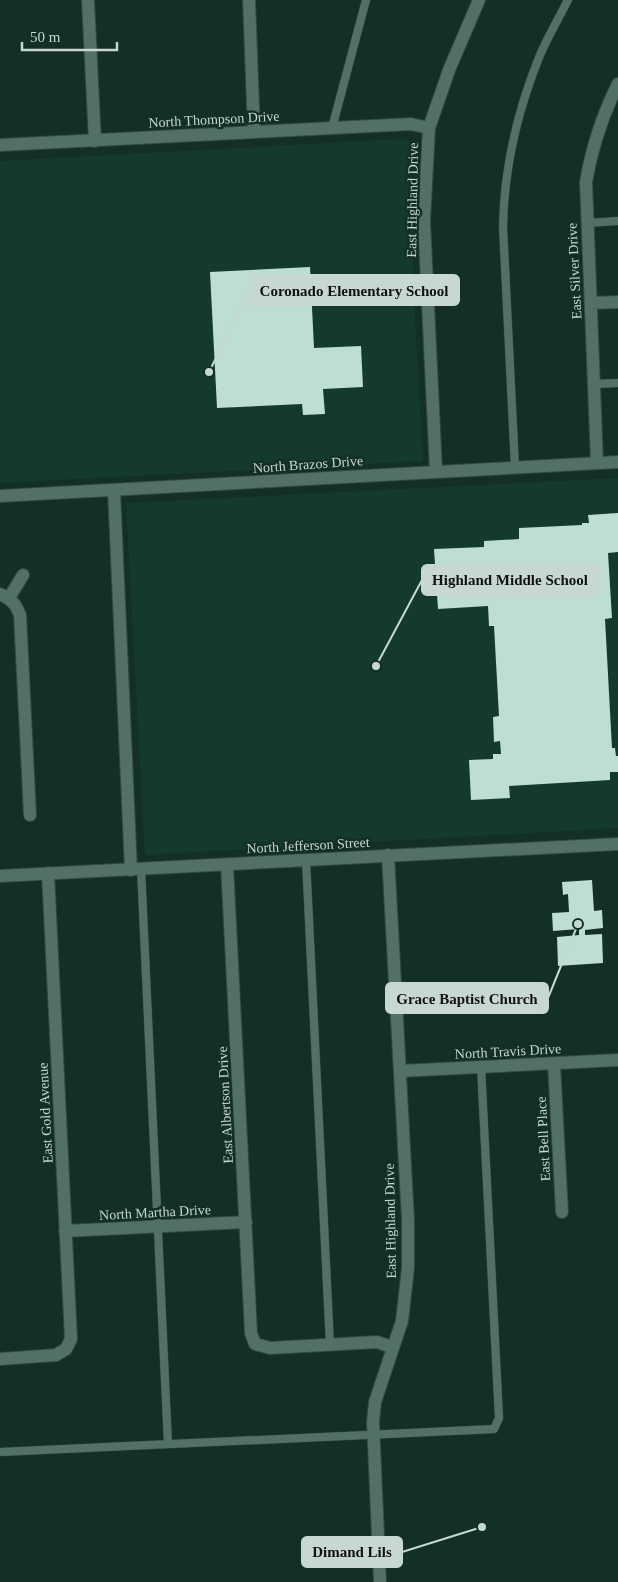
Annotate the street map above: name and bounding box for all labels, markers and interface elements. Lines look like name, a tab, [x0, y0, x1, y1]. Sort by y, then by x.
scale bar	[22, 20, 118, 52]
text: 50 m	[30, 29, 61, 45]
street label: North Thompson Drive	[148, 109, 280, 130]
street label: East Highland Drive	[404, 142, 421, 258]
street label: East Silver Drive	[564, 222, 585, 320]
callout: Coronado Elementary School	[250, 275, 459, 305]
text: Coronado Elementary School	[260, 283, 448, 299]
street label: North Brazos Drive	[252, 453, 364, 476]
callout: Highland Middle School	[422, 565, 598, 595]
text: Highland Middle School	[432, 572, 588, 588]
street label: North Jefferson Street	[246, 835, 370, 856]
callout: Grace Baptist Church	[386, 983, 548, 1013]
text: Grace Baptist Church	[396, 991, 538, 1007]
street label: North Travis Drive	[454, 1041, 562, 1062]
street label: East Albertson Drive	[215, 1046, 236, 1164]
street label: East Gold Avenue	[35, 1062, 56, 1164]
street label: East Bell Place	[534, 1096, 553, 1182]
street label: East Highland Drive	[382, 1163, 399, 1279]
street label: North Martha Drive	[99, 1202, 211, 1223]
callout: Dimand Lils	[302, 1537, 402, 1567]
text: Dimand Lils	[312, 1544, 392, 1560]

